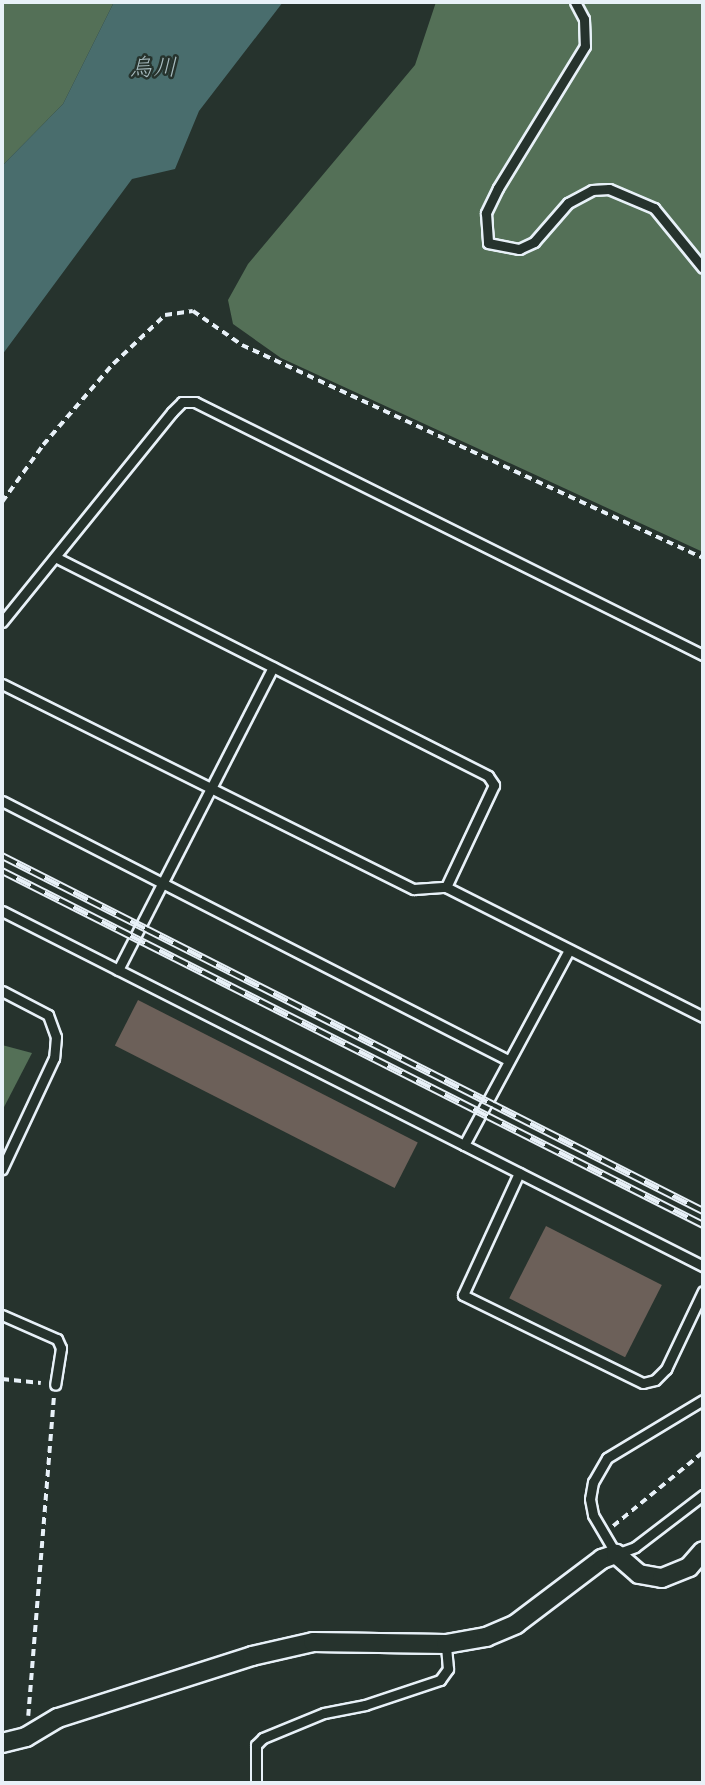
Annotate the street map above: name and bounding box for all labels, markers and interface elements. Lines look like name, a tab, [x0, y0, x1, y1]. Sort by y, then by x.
water label: 烏川	[129, 53, 177, 81]

